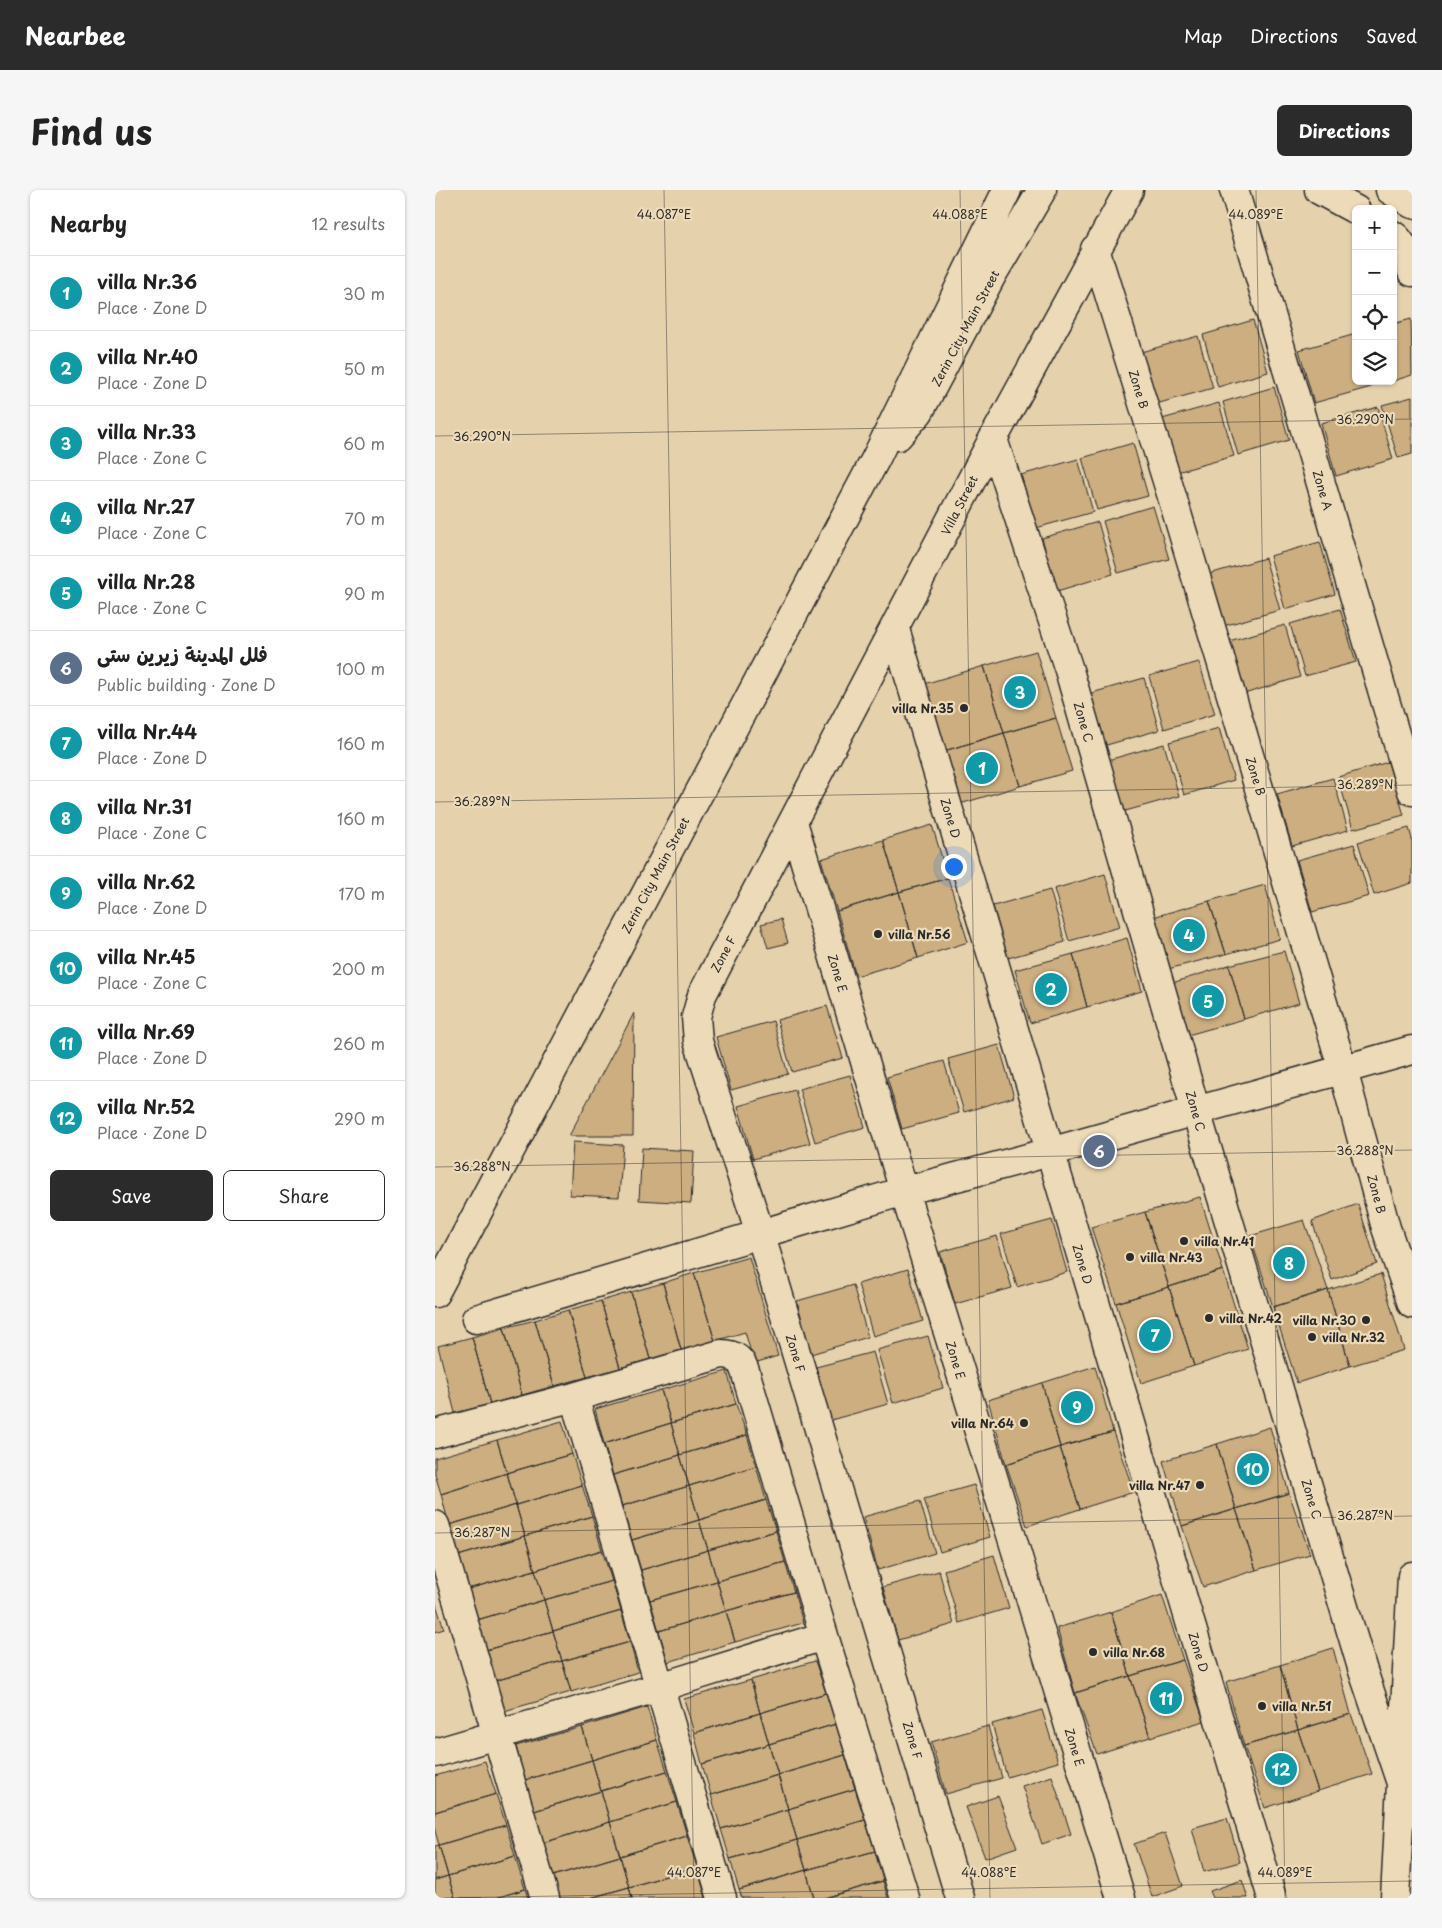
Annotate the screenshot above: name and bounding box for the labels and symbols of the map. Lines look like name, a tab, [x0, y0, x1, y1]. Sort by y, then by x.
text: 44.087°E	[637, 205, 691, 223]
text: 44.088°E	[932, 205, 988, 223]
text: 44.089°E	[1228, 205, 1284, 223]
street label: Zerin City Main Street	[927, 266, 1003, 389]
street label: Zone B	[1125, 367, 1153, 411]
text: 36.290°N	[1336, 410, 1394, 428]
text: 36.290°N	[453, 427, 511, 445]
street label: Zone A	[1309, 468, 1337, 512]
street label: Villa Street	[936, 472, 982, 538]
pin: 3	[1004, 673, 1036, 711]
place label: villa Nr.35	[892, 699, 954, 717]
street label: Zone C	[1070, 700, 1098, 744]
marker: villa Nr.35	[958, 702, 970, 714]
pin: 1	[966, 749, 998, 787]
street label: Zone B	[1242, 754, 1270, 798]
text: 36.289°N	[1337, 775, 1393, 793]
text: 36.289°N	[454, 792, 510, 810]
street label: Zone D	[936, 796, 966, 840]
street label: Zerin City Main Street	[617, 813, 693, 936]
your location	[941, 854, 967, 880]
pin: 4	[1173, 916, 1205, 954]
place label: villa Nr.56	[888, 925, 951, 943]
marker: villa Nr.56	[872, 928, 884, 940]
street label: Zone F	[706, 933, 740, 975]
street label: Zone E	[824, 952, 852, 994]
pin: 2	[1035, 970, 1067, 1008]
pin: 5	[1192, 982, 1224, 1020]
street label: Zone C	[1182, 1089, 1210, 1133]
pin: 6	[1083, 1132, 1115, 1170]
text: 36.288°N	[1336, 1141, 1394, 1159]
text: 36.288°N	[453, 1157, 511, 1175]
street label: Zone B	[1363, 1172, 1391, 1216]
place label: villa Nr.41	[1194, 1232, 1254, 1250]
marker: villa Nr.41	[1178, 1235, 1190, 1247]
street label: Zone D	[1068, 1242, 1098, 1286]
pin: 8	[1273, 1244, 1305, 1282]
place label: villa Nr.43	[1140, 1248, 1203, 1266]
marker: villa Nr.43	[1124, 1251, 1136, 1263]
place label: villa Nr.42	[1219, 1309, 1283, 1327]
place label: villa Nr.30	[1292, 1311, 1356, 1329]
marker: villa Nr.42	[1203, 1312, 1215, 1324]
marker: villa Nr.30	[1360, 1314, 1372, 1326]
pin: 7	[1139, 1316, 1171, 1354]
place label: villa Nr.32	[1322, 1328, 1386, 1346]
marker: villa Nr.32	[1306, 1331, 1318, 1343]
street label: Zone F	[782, 1332, 810, 1374]
street label: Zone E	[942, 1339, 970, 1381]
pin: 9	[1061, 1388, 1093, 1426]
place label: villa Nr.64	[951, 1414, 1014, 1432]
marker: villa Nr.64	[1018, 1417, 1030, 1429]
pin: 10	[1237, 1450, 1269, 1488]
place label: villa Nr.47	[1129, 1476, 1191, 1494]
street label: Zone C	[1297, 1477, 1327, 1521]
marker: villa Nr.47	[1194, 1479, 1206, 1491]
text: 36.287°N	[1337, 1506, 1393, 1524]
text: 36.287°N	[454, 1523, 510, 1541]
street label: Zone D	[1184, 1630, 1214, 1674]
place label: villa Nr.68	[1103, 1643, 1165, 1661]
marker: villa Nr.68	[1087, 1646, 1099, 1658]
pin: 11	[1150, 1679, 1182, 1717]
place label: villa Nr.51	[1272, 1697, 1331, 1715]
marker: villa Nr.51	[1256, 1700, 1268, 1712]
street label: Zone F	[899, 1719, 927, 1761]
street label: Zone E	[1061, 1726, 1089, 1768]
pin: 12	[1265, 1750, 1297, 1788]
text: 44.087°E	[667, 1863, 721, 1881]
text: 44.088°E	[961, 1863, 1017, 1881]
text: 44.089°E	[1257, 1863, 1313, 1881]

